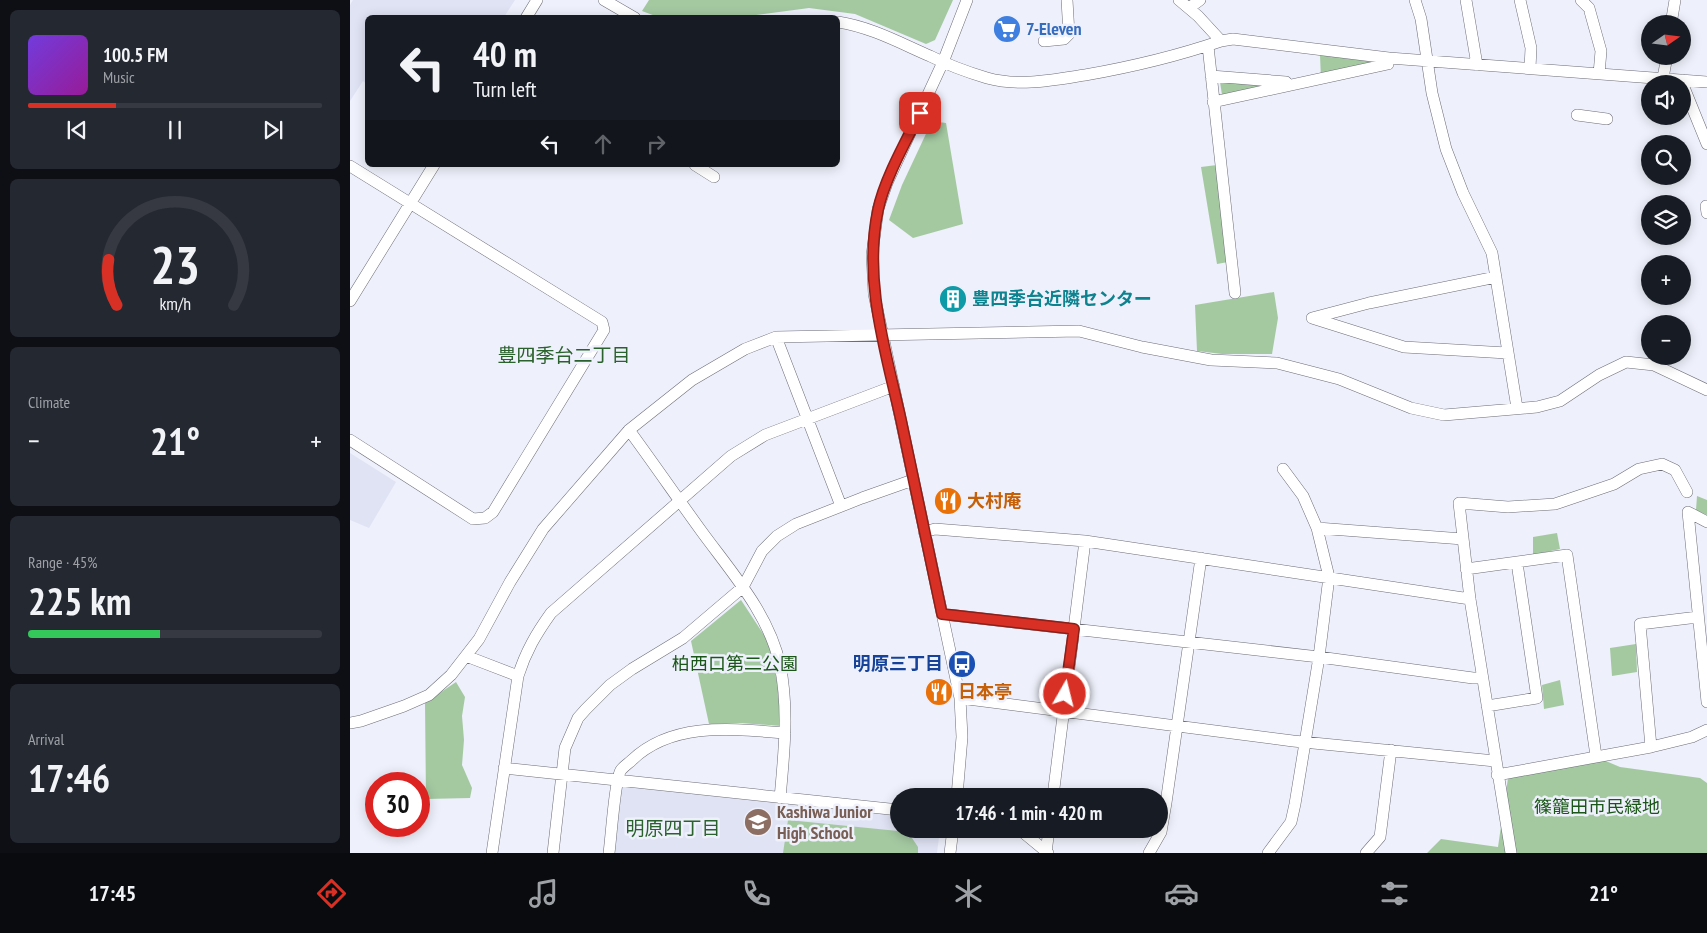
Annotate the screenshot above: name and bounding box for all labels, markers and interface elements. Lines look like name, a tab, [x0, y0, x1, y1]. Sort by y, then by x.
supermarket icon: 7-Eleven	[992, 14, 1022, 44]
north arrow	[1641, 15, 1691, 65]
map controls	[1641, 15, 1691, 365]
place label: 7-Eleven	[1026, 17, 1082, 40]
text: 40 m	[473, 31, 537, 77]
icon: left	[390, 35, 455, 100]
text: 100.5 FM	[103, 43, 168, 67]
text: Music	[103, 67, 135, 87]
text: Turn left	[473, 75, 537, 103]
button: sound	[1641, 75, 1691, 125]
pin	[899, 92, 941, 134]
icon: arrive	[906, 99, 934, 127]
icon: previous	[63, 116, 91, 144]
icon: pause	[161, 116, 189, 144]
icon: next	[259, 116, 287, 144]
icon: left	[536, 130, 564, 158]
icon: ahead	[589, 130, 617, 158]
icon: right	[642, 130, 670, 158]
button: search	[1641, 135, 1691, 185]
button: layers	[1641, 195, 1691, 245]
text: 23	[150, 231, 200, 298]
button: +	[1641, 255, 1691, 305]
building icon: 豊四季台近隣センター	[938, 284, 968, 314]
place label: 豊四季台近隣センター	[972, 287, 1152, 310]
text: km/h	[159, 292, 191, 315]
button: −	[1641, 315, 1691, 365]
district label: 豊四季台二丁目	[497, 343, 631, 367]
text: Climate	[28, 392, 70, 412]
text: 21°	[150, 416, 200, 465]
text: −	[28, 422, 40, 459]
text: +	[310, 422, 322, 459]
restaurant icon: 大村庵	[933, 486, 963, 516]
place label: 大村庵	[967, 489, 1021, 512]
text: Range · 45%	[28, 552, 97, 572]
text: 225 km	[28, 576, 131, 625]
bus stop icon: 明原三丁目	[947, 649, 977, 679]
park label: 柏西口第二公園	[672, 652, 798, 675]
place label: 明原三丁目	[853, 652, 943, 675]
position arrow	[1038, 667, 1090, 719]
restaurant icon: 日本亭	[924, 677, 954, 707]
place label: 日本亭	[958, 680, 1012, 703]
text: Arrival	[28, 729, 64, 749]
text: 17:46	[28, 753, 110, 802]
speed limit sign: 30	[365, 772, 430, 837]
park label: 篠籠田市民緑地	[1534, 795, 1660, 818]
place label: Kashiwa Junior High School	[777, 800, 873, 844]
text: 17:46 · 1 min · 420 m	[956, 801, 1102, 825]
school or university icon: Kashiwa Junior High School	[743, 807, 773, 837]
district label: 明原四丁目	[625, 816, 721, 840]
icon: directions	[314, 876, 349, 911]
icon: music	[526, 876, 561, 911]
icon: phone	[739, 876, 774, 911]
icon: climate	[951, 876, 986, 911]
icon: car	[1164, 876, 1199, 911]
icon: filters	[1377, 876, 1412, 911]
text: 17:45	[89, 879, 136, 907]
text: 21°	[1589, 879, 1618, 907]

